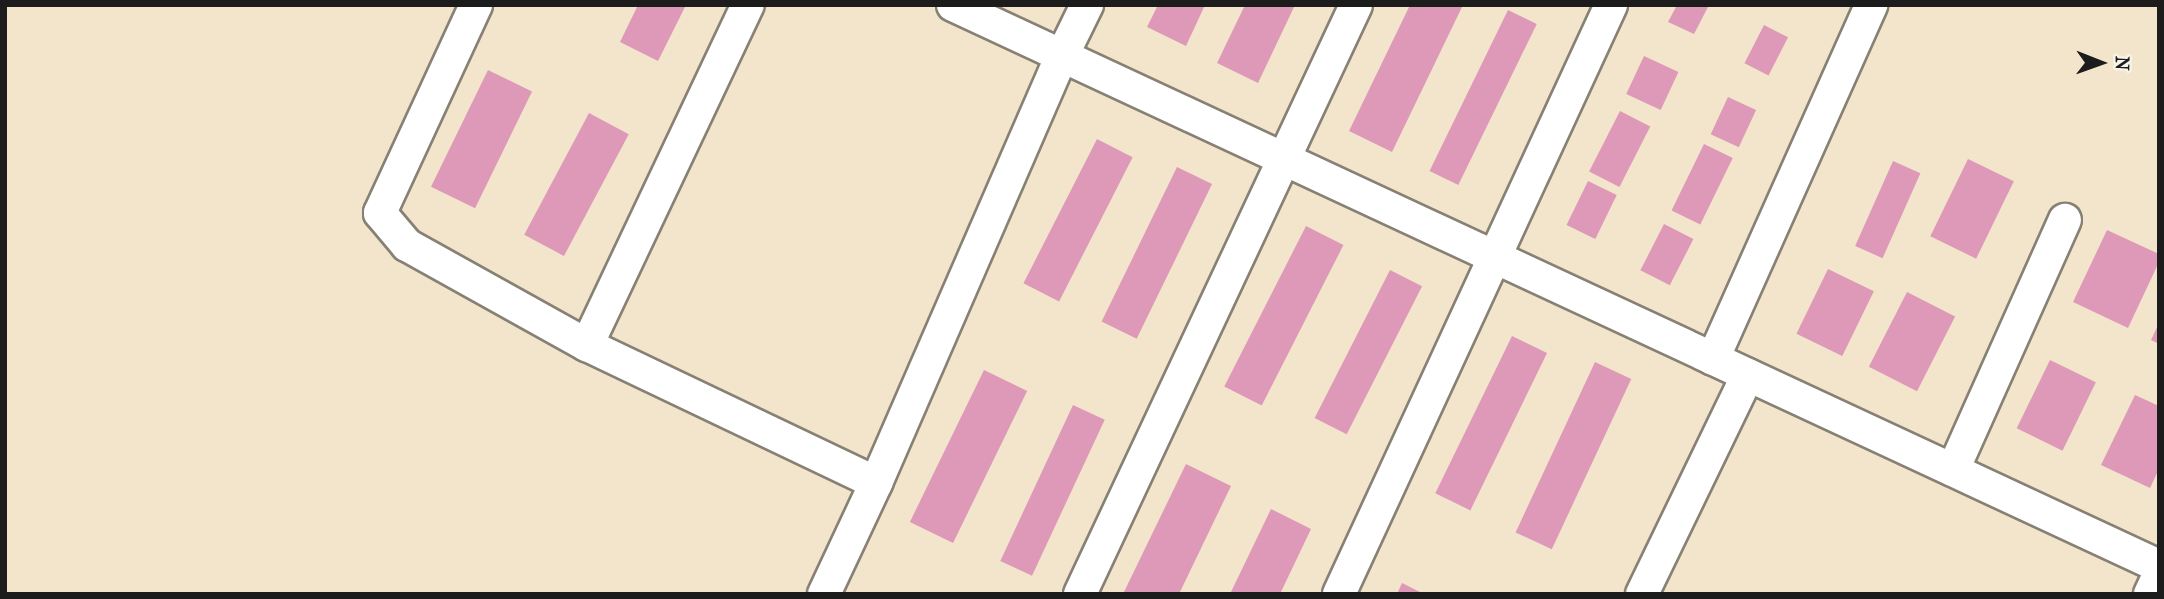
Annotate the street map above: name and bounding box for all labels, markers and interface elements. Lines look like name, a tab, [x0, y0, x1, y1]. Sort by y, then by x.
north arrow	[2066, 28, 2136, 98]
text: N	[2111, 56, 2133, 71]

